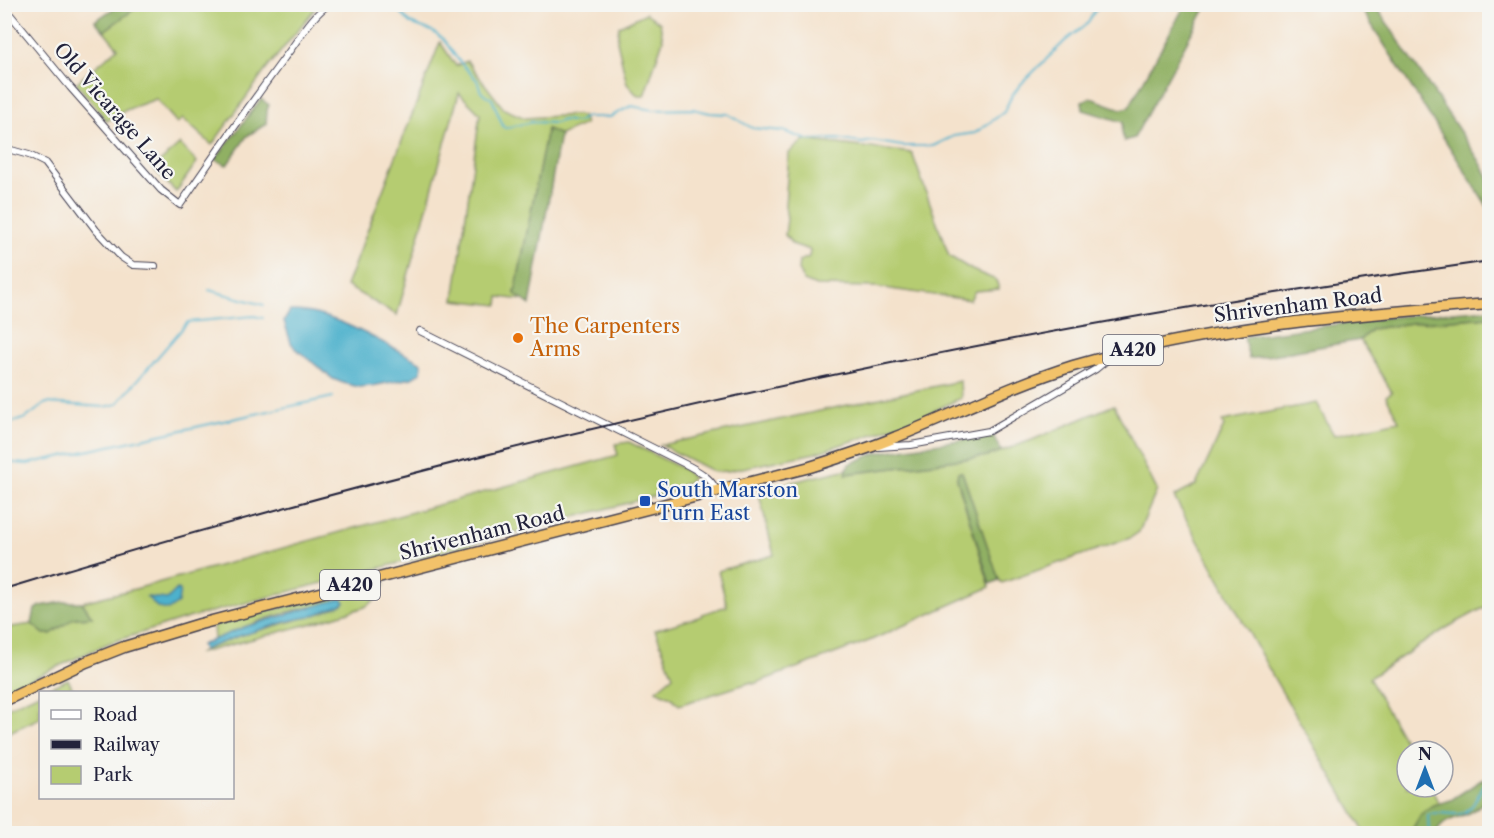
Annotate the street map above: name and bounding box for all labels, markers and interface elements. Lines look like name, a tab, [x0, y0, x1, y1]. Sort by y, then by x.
street label: Old Vicarage Lane	[49, 37, 181, 185]
street label: Shrivenham Road	[1213, 283, 1383, 327]
place label: The Carpenters Arms	[529, 314, 680, 361]
marker: The Carpenters Arms	[511, 331, 525, 345]
road number: A420	[1103, 335, 1163, 365]
place label: South Marston Turn East	[657, 478, 798, 525]
marker: South Marston Turn East	[638, 494, 652, 508]
street label: Shrivenham Road	[397, 501, 567, 565]
road number: A420	[320, 570, 380, 600]
legend	[39, 691, 234, 799]
text: Road	[93, 704, 138, 726]
text: Railway	[93, 734, 161, 756]
north arrow	[1395, 739, 1455, 799]
text: N	[1418, 744, 1432, 764]
text: Park	[93, 764, 134, 786]

